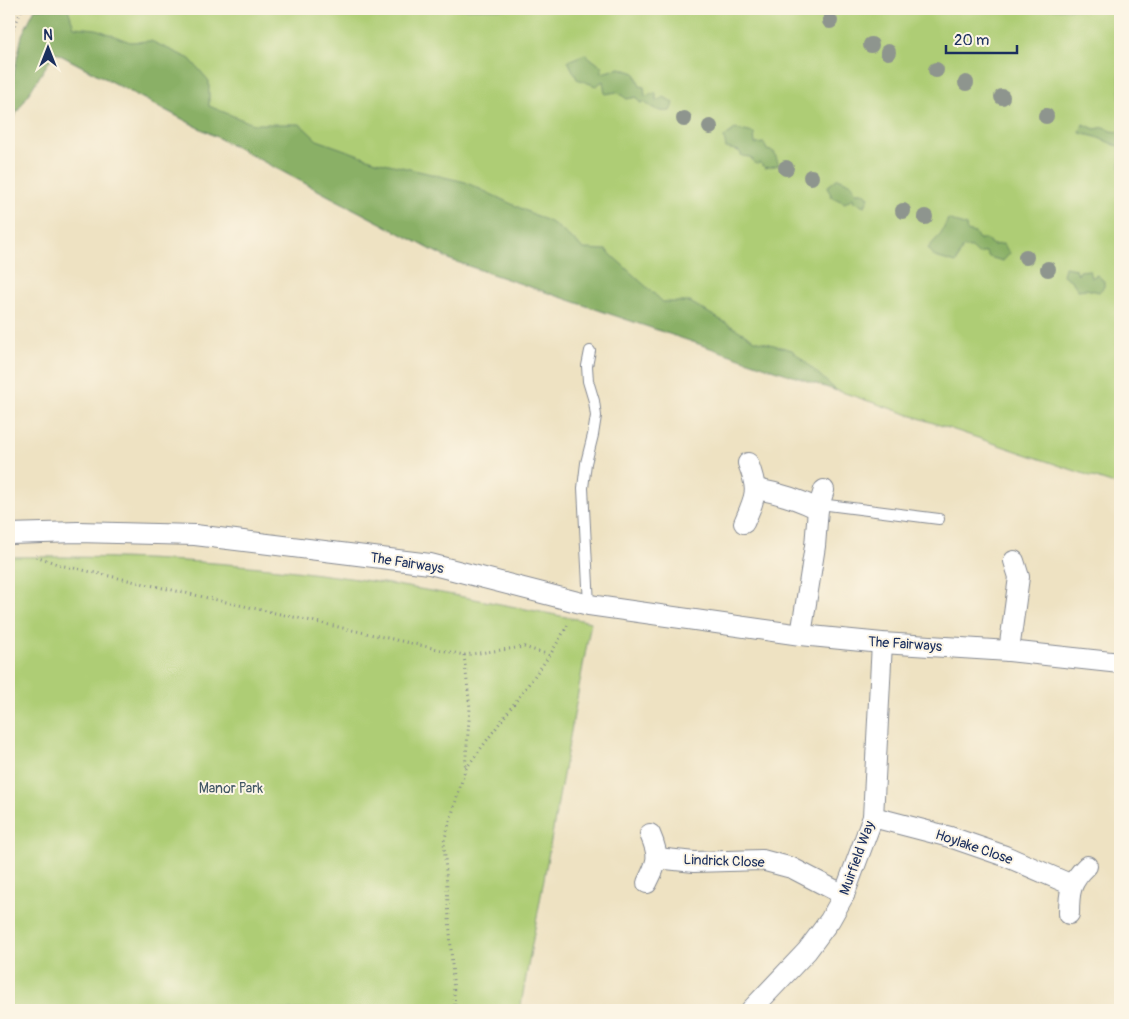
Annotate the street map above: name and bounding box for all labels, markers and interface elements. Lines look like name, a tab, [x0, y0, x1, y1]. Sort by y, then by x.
north arrow	[22, 22, 72, 72]
scale bar	[946, 22, 1018, 54]
text: N	[43, 27, 53, 44]
text: 20 m	[954, 31, 989, 50]
street label: The Fairways	[369, 549, 446, 577]
street label: The Fairways	[867, 633, 943, 655]
park label: Manor Park	[199, 780, 263, 797]
street label: Muirfield Way	[836, 819, 878, 897]
street label: Hoylake Close	[933, 826, 1015, 868]
street label: Lindrick Close	[683, 851, 765, 871]

